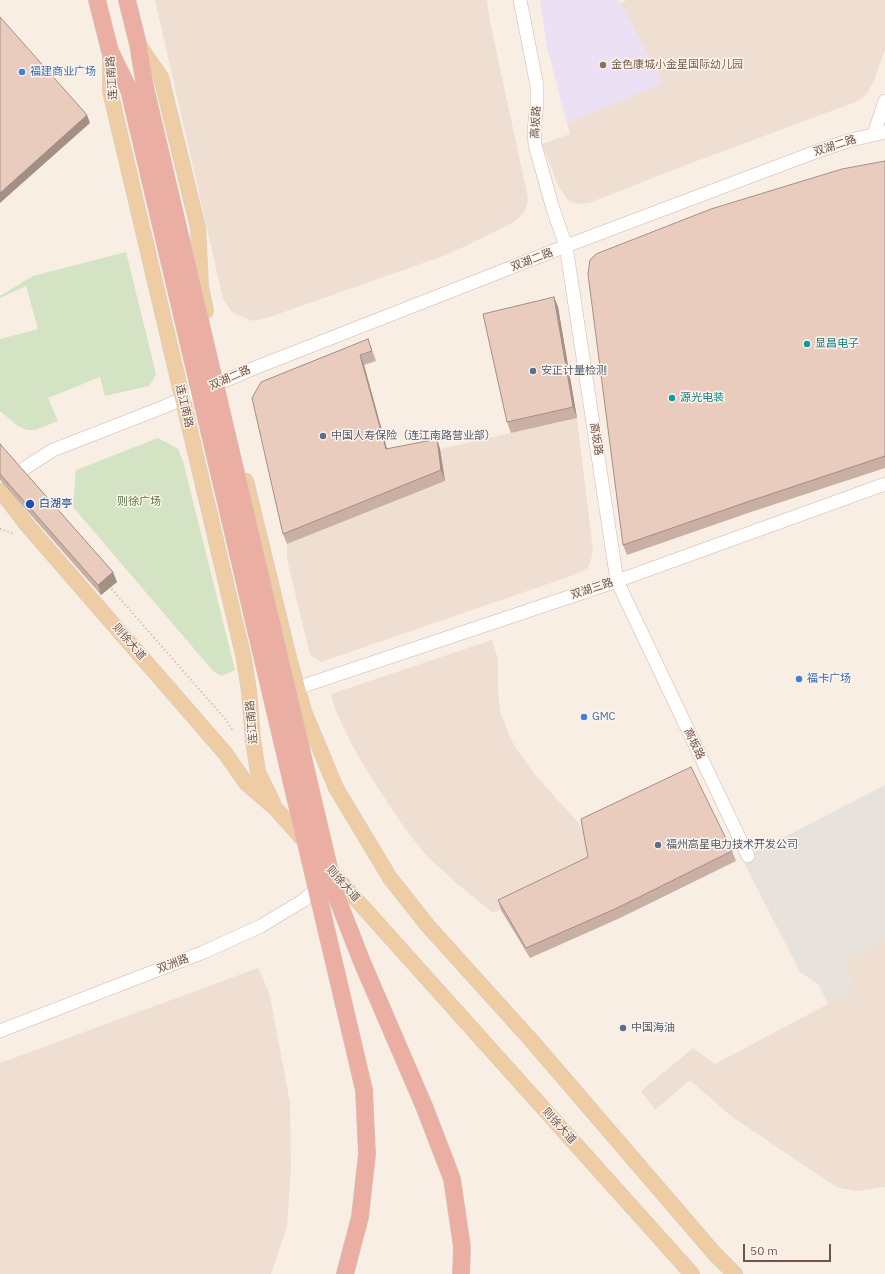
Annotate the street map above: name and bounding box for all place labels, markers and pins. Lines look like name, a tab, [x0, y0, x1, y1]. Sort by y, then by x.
place label: 金色康城小金星国际幼儿园	[611, 58, 743, 72]
marker: 金色康城小金星国际幼儿园	[598, 60, 608, 70]
place label: 福建商业广场	[30, 65, 96, 79]
marker: 福建商业广场	[17, 67, 27, 77]
place label: 显昌电子	[815, 337, 859, 351]
marker: 显昌电子	[802, 339, 812, 349]
place label: 安正计量检测	[541, 364, 607, 378]
marker: 安正计量检测	[528, 366, 538, 376]
place label: 源光电装	[680, 391, 724, 405]
marker: 源光电装	[667, 393, 677, 403]
place label: 中国人寿保险（连江南路营业部）	[331, 429, 496, 443]
marker: 中国人寿保险（连江南路营业部）	[318, 431, 328, 441]
place label: 白湖亭	[39, 497, 72, 511]
marker: 白湖亭	[24, 498, 36, 510]
place label: 福卡广场	[807, 672, 851, 686]
marker: 福卡广场	[794, 674, 804, 684]
place label: GMC	[592, 710, 615, 724]
marker: GMC	[579, 712, 589, 722]
place label: 福州高星电力技术开发公司	[666, 838, 798, 852]
marker: 福州高星电力技术开发公司	[653, 840, 663, 850]
place label: 中国海油	[631, 1021, 675, 1035]
marker: 中国海油	[618, 1023, 628, 1033]

